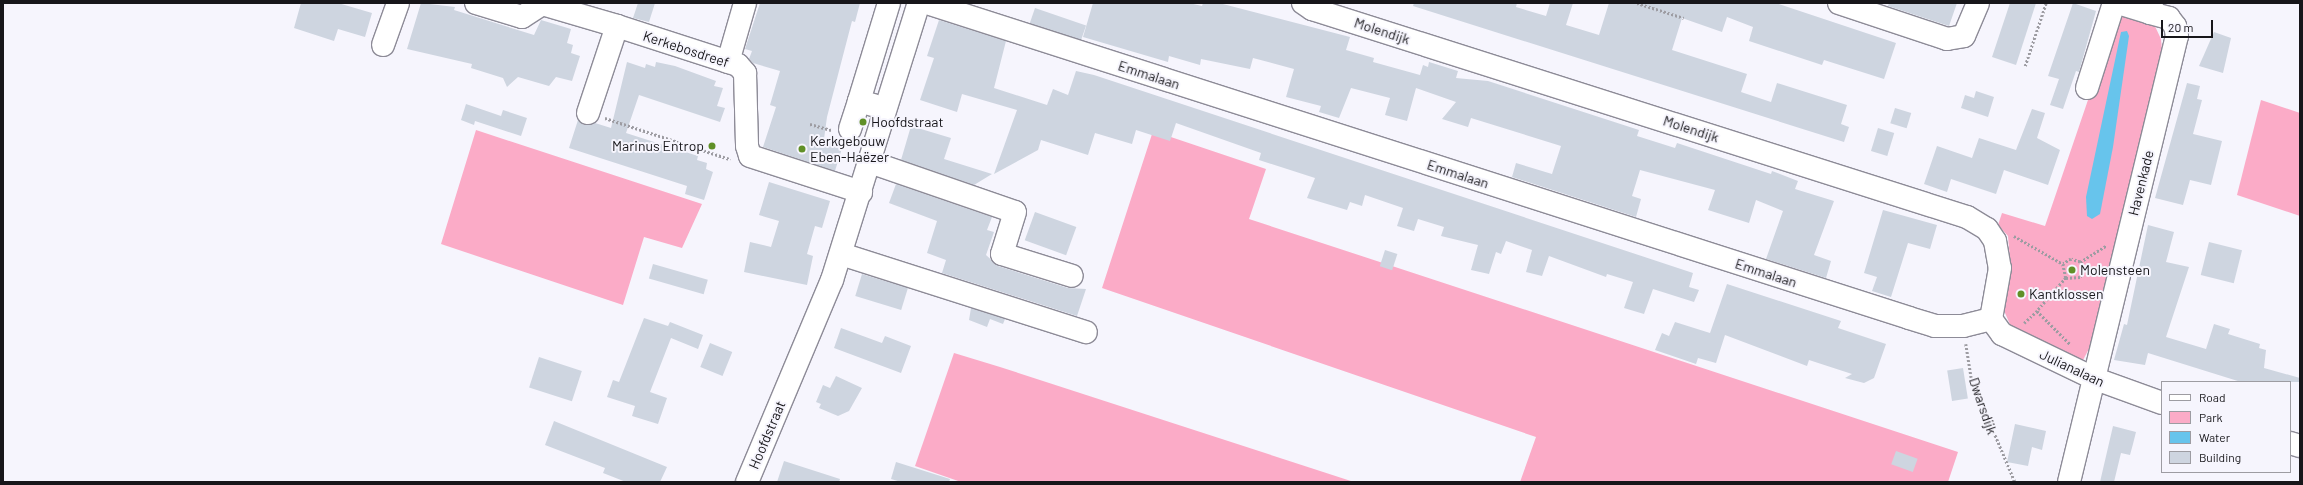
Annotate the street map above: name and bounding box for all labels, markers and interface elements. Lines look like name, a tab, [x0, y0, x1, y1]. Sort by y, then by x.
scale bar	[2163, 12, 2215, 38]
street label: Molendijk	[1352, 14, 1412, 48]
text: 20 m	[2168, 20, 2194, 34]
street label: Kerkebosdreef	[641, 27, 731, 71]
street label: Emmalaan	[1116, 57, 1182, 93]
street label: Molendijk	[1661, 112, 1721, 146]
place label: Hoofdstraat	[871, 114, 944, 130]
marker: Hoofdstraat	[858, 117, 868, 127]
place label: Kerkgebouw Eben-Haëzer	[810, 133, 889, 166]
place label: Marinus Entrop	[612, 138, 704, 154]
marker: Marinus Entrop	[707, 141, 717, 151]
marker: Kerkgebouw Eben-Haëzer	[797, 144, 807, 154]
street label: Havenkade	[2125, 149, 2157, 217]
street label: Emmalaan	[1425, 156, 1491, 192]
street label: Emmalaan	[1733, 255, 1799, 291]
place label: Molensteen	[2080, 262, 2150, 278]
marker: Molensteen	[2067, 265, 2077, 275]
place label: Kantklossen	[2029, 286, 2103, 302]
marker: Kantklossen	[2016, 289, 2026, 299]
street label: Julianalaan	[2037, 346, 2107, 390]
street label: Dwarsdijk	[1965, 375, 2001, 437]
legend	[2161, 381, 2291, 473]
text: Road	[2199, 390, 2226, 404]
street label: Hoofdstraat	[745, 398, 789, 472]
text: Park	[2199, 410, 2223, 424]
text: Water	[2199, 430, 2230, 444]
text: Building	[2199, 450, 2241, 464]

